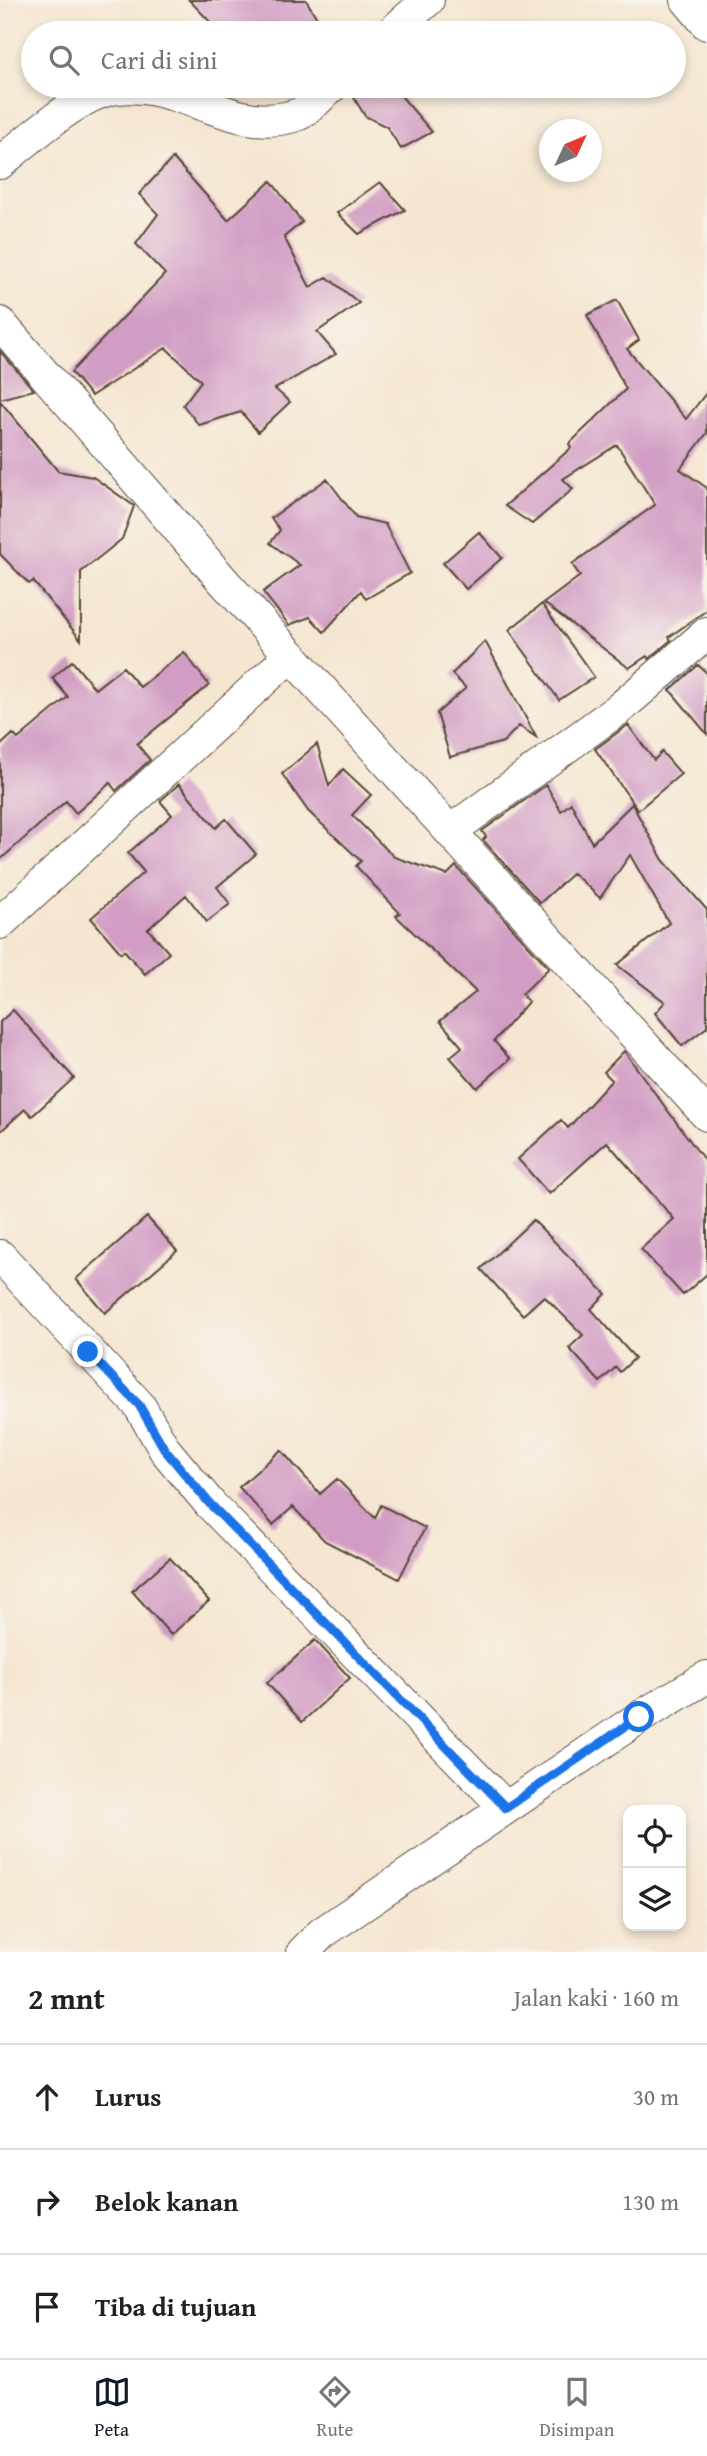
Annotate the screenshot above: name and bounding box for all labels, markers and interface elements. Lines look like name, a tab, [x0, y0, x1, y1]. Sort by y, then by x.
search box	[21, 21, 686, 98]
text: Cari di sini	[101, 40, 218, 79]
icon: search	[45, 41, 83, 79]
north arrow	[539, 119, 602, 182]
route end	[72, 1336, 103, 1367]
route start	[623, 1701, 654, 1732]
map controls	[623, 1805, 686, 1931]
button: locate	[623, 1805, 686, 1868]
button: layers	[623, 1868, 686, 1931]
text: 2 mnt	[28, 1976, 105, 2020]
text: Jalan kaki · 160 m	[514, 1981, 679, 2014]
text: Lurus	[95, 2077, 161, 2116]
icon: ahead	[28, 2078, 66, 2116]
text: 30 m	[633, 2080, 679, 2113]
text: Belok kanan	[95, 2182, 238, 2221]
icon: right	[28, 2183, 66, 2221]
text: 130 m	[622, 2185, 679, 2218]
text: Tiba di tujuan	[95, 2287, 256, 2326]
icon: arrive	[28, 2288, 66, 2326]
tab: Peta	[93, 2373, 131, 2443]
tab: Rute	[316, 2373, 354, 2443]
tab: Disimpan	[539, 2373, 614, 2443]

